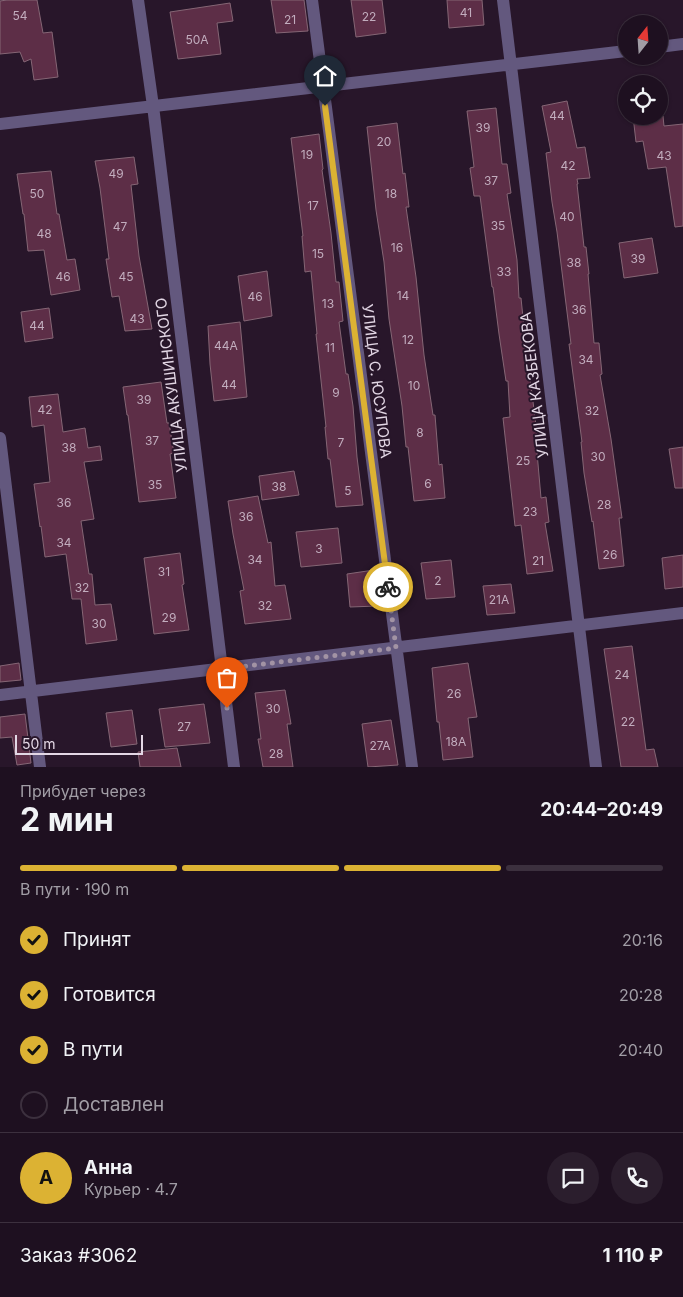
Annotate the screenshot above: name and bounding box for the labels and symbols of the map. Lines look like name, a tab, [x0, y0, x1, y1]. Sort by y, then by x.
house number: 41	[460, 5, 472, 20]
house number: 54	[12, 8, 28, 23]
house number: 22	[362, 9, 376, 24]
house number: 21	[284, 12, 296, 27]
north arrow	[618, 15, 668, 65]
house number: 50А	[185, 32, 209, 47]
pin	[304, 55, 346, 106]
house number: 44	[549, 108, 565, 123]
house number: 39	[476, 120, 490, 135]
house number: 20	[377, 134, 391, 149]
house number: 19	[301, 147, 313, 162]
house number: 43	[656, 148, 672, 163]
house number: 42	[560, 158, 576, 173]
house number: 49	[108, 166, 124, 181]
house number: 37	[484, 173, 498, 188]
house number: 50	[30, 186, 44, 201]
house number: 18	[385, 186, 397, 201]
house number: 17	[307, 198, 319, 213]
house number: 40	[559, 209, 575, 224]
house number: 35	[491, 218, 505, 233]
house number: 47	[113, 219, 127, 234]
house number: 48	[36, 226, 52, 241]
house number: 16	[391, 240, 403, 255]
house number: 15	[312, 246, 324, 261]
house number: 39	[631, 251, 645, 266]
house number: 38	[567, 255, 581, 270]
house number: 33	[497, 264, 511, 279]
house number: 46	[55, 269, 71, 284]
house number: 45	[118, 269, 134, 284]
house number: 14	[397, 288, 410, 303]
house number: 46	[247, 289, 263, 304]
house number: 13	[322, 296, 334, 311]
street label: УЛИЦА АКУШИНСКОГО	[151, 297, 191, 473]
house number: 36	[572, 302, 586, 317]
street label: УЛИЦА С. ЮСУПОВА	[358, 303, 396, 459]
house number: 43	[129, 311, 145, 326]
street label: УЛИЦА КАЗБЕКОВА	[516, 311, 552, 459]
house number: 44	[29, 318, 45, 333]
house number: 12	[402, 332, 414, 347]
house number: 44А	[214, 338, 238, 353]
house number: 11	[325, 340, 335, 355]
house number: 34	[578, 352, 594, 367]
house number: 44	[221, 377, 237, 392]
house number: 10	[408, 378, 420, 393]
house number: 9	[332, 385, 340, 400]
house number: 39	[137, 392, 151, 407]
house number: 42	[37, 402, 53, 417]
house number: 32	[585, 403, 599, 418]
house number: 8	[416, 425, 424, 440]
house number: 37	[145, 433, 159, 448]
house number: 7	[338, 435, 345, 450]
house number: 38	[62, 440, 76, 455]
house number: 30	[591, 449, 605, 464]
house number: 25	[516, 453, 530, 468]
house number: 6	[424, 476, 432, 491]
house number: 35	[148, 477, 162, 492]
house number: 38	[272, 479, 286, 494]
house number: 5	[344, 483, 352, 498]
house number: 36	[57, 495, 71, 510]
house number: 28	[597, 497, 611, 512]
house number: 23	[523, 504, 537, 519]
house number: 36	[239, 509, 253, 524]
house number: 34	[56, 535, 72, 550]
house number: 3	[315, 541, 323, 556]
house number: 26	[603, 547, 617, 562]
house number: 34	[247, 552, 263, 567]
house number: 21	[532, 553, 544, 568]
courier	[363, 562, 413, 612]
house number: 31	[158, 564, 170, 579]
house number: 2	[434, 573, 442, 588]
house number: 32	[75, 580, 89, 595]
house number: 21А	[489, 592, 509, 607]
house number: 32	[258, 598, 272, 613]
house number: 29	[162, 610, 176, 625]
house number: 30	[92, 616, 106, 631]
pin	[206, 657, 248, 708]
house number: 24	[615, 667, 630, 682]
house number: 26	[447, 686, 461, 701]
house number: 30	[266, 701, 280, 716]
house number: 22	[621, 714, 635, 729]
house number: 27	[177, 719, 191, 734]
scale bar	[15, 732, 142, 755]
house number: 18А	[446, 734, 466, 749]
house number: 27А	[369, 738, 391, 753]
house number: 28	[269, 746, 283, 761]

